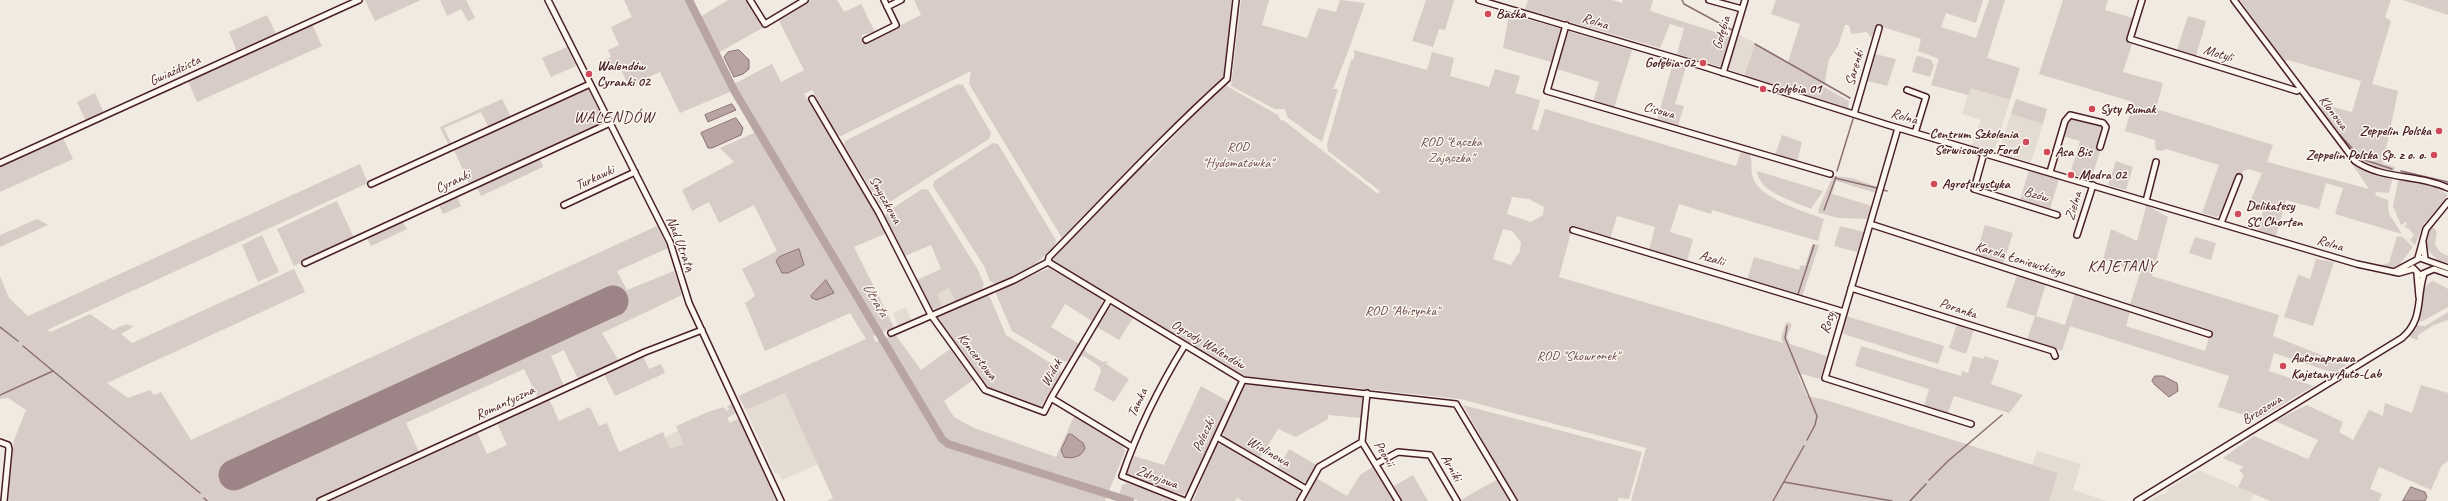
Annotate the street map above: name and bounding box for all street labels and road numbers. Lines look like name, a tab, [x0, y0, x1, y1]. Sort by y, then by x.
street label: Rolna	[1580, 10, 1610, 34]
street label: Gołębia	[1709, 14, 1735, 52]
street label: Motyli	[2201, 42, 2235, 66]
street label: Sarenki	[1842, 48, 1868, 88]
street label: Gwiaździsta	[147, 52, 203, 90]
street label: Klonowa	[2315, 93, 2351, 133]
street label: Cisowa	[1641, 99, 1677, 123]
street label: Rolna	[1889, 105, 1919, 129]
street label: Turkawki	[573, 162, 617, 194]
street label: Cyranki	[433, 167, 473, 197]
street label: Smyczkowa	[865, 173, 905, 227]
street label: Bzów	[2022, 183, 2050, 207]
street label: Zielna	[2062, 190, 2086, 222]
street label: Nad Utratą	[662, 214, 698, 274]
street label: Rolna	[2315, 232, 2345, 256]
street label: Karola Łoniewskiego	[1973, 238, 2067, 282]
street label: Azalii	[1697, 247, 1727, 271]
street label: Poranka	[1937, 295, 1979, 323]
street label: Rosy	[1817, 310, 1839, 336]
street label: Ogrody Walendów	[1168, 316, 1248, 374]
street label: Koncertowa	[953, 330, 1001, 384]
street label: Widok	[1038, 356, 1066, 390]
street label: Romantyczna	[473, 382, 537, 424]
street label: Tamka	[1124, 386, 1152, 420]
street label: Brzozowa	[2239, 391, 2285, 429]
street label: Poleczki	[1189, 416, 1219, 454]
street label: Wiolinowa	[1243, 433, 1293, 471]
street label: Peonii	[1370, 438, 1398, 470]
street label: Arniki	[1436, 451, 1466, 485]
street label: Zdrojowa	[1134, 463, 1180, 493]

